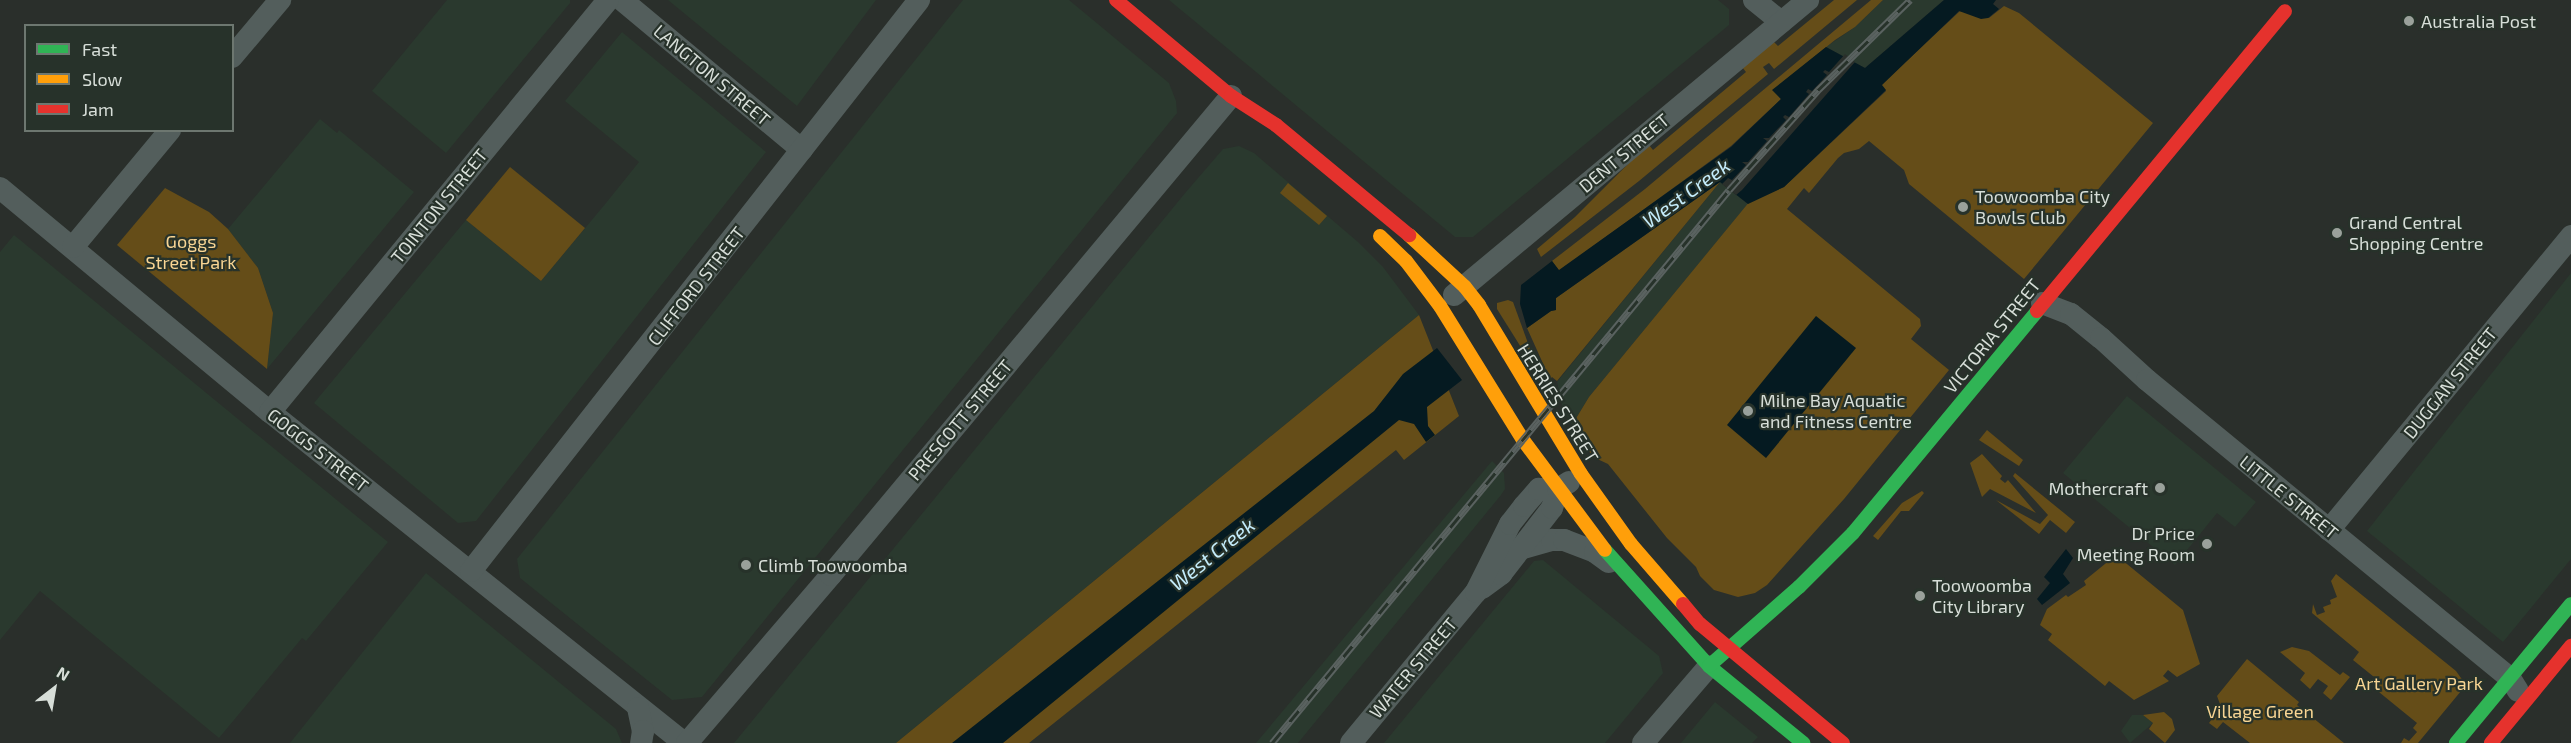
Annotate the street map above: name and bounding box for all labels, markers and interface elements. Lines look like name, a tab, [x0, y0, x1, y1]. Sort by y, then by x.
place label: Australia Post	[2421, 10, 2536, 32]
marker: Australia Post	[2402, 14, 2416, 28]
street label: LANGTON STREET	[649, 20, 775, 130]
legend	[24, 24, 234, 132]
text: Fast	[82, 38, 117, 60]
text: Slow	[82, 68, 122, 90]
text: Jam	[82, 98, 114, 120]
street label: DENT STREET	[1574, 109, 1674, 197]
street label: TOINTON STREET	[386, 144, 492, 268]
water label: West Creek	[1638, 153, 1734, 233]
place label: Toowoomba City Bowls Club	[1975, 186, 2110, 228]
marker: Toowoomba City Bowls Club	[1956, 200, 1970, 214]
place label: Grand Central Shopping Centre	[2349, 212, 2484, 254]
street label: CLIFFORD STREET	[643, 222, 749, 350]
marker: Grand Central Shopping Centre	[2330, 226, 2344, 240]
park label: Goggs Street Park	[146, 231, 236, 274]
street label: VICTORIA STREET	[1939, 274, 2045, 398]
street label: DUGGAN STREET	[2399, 323, 2501, 443]
street label: HERRIES STREET	[1513, 340, 1603, 466]
street label: PRESCOTT STREET	[903, 355, 1017, 485]
place label: Milne Bay Aquatic and Fitness Centre	[1760, 390, 1912, 432]
street label: GOGGS STREET	[263, 404, 373, 496]
marker: Milne Bay Aquatic and Fitness Centre	[1741, 404, 1755, 418]
street label: LITTLE STREET	[2235, 451, 2343, 543]
place label: Mothercraft	[2048, 477, 2148, 499]
marker: Mothercraft	[2153, 481, 2167, 495]
water label: West Creek	[1165, 512, 1259, 596]
place label: Dr Price Meeting Room	[2077, 523, 2195, 566]
marker: Dr Price Meeting Room	[2200, 537, 2214, 551]
place label: Climb Toowoomba	[758, 554, 908, 576]
marker: Climb Toowoomba	[739, 558, 753, 572]
place label: Toowoomba City Library	[1932, 575, 2032, 618]
marker: Toowoomba City Library	[1913, 589, 1927, 603]
street label: WATER STREET	[1365, 613, 1461, 723]
north arrow	[24, 659, 84, 719]
text: N	[54, 662, 73, 684]
park label: Art Gallery Park	[2355, 672, 2483, 694]
park label: Village Green	[2206, 700, 2314, 722]

